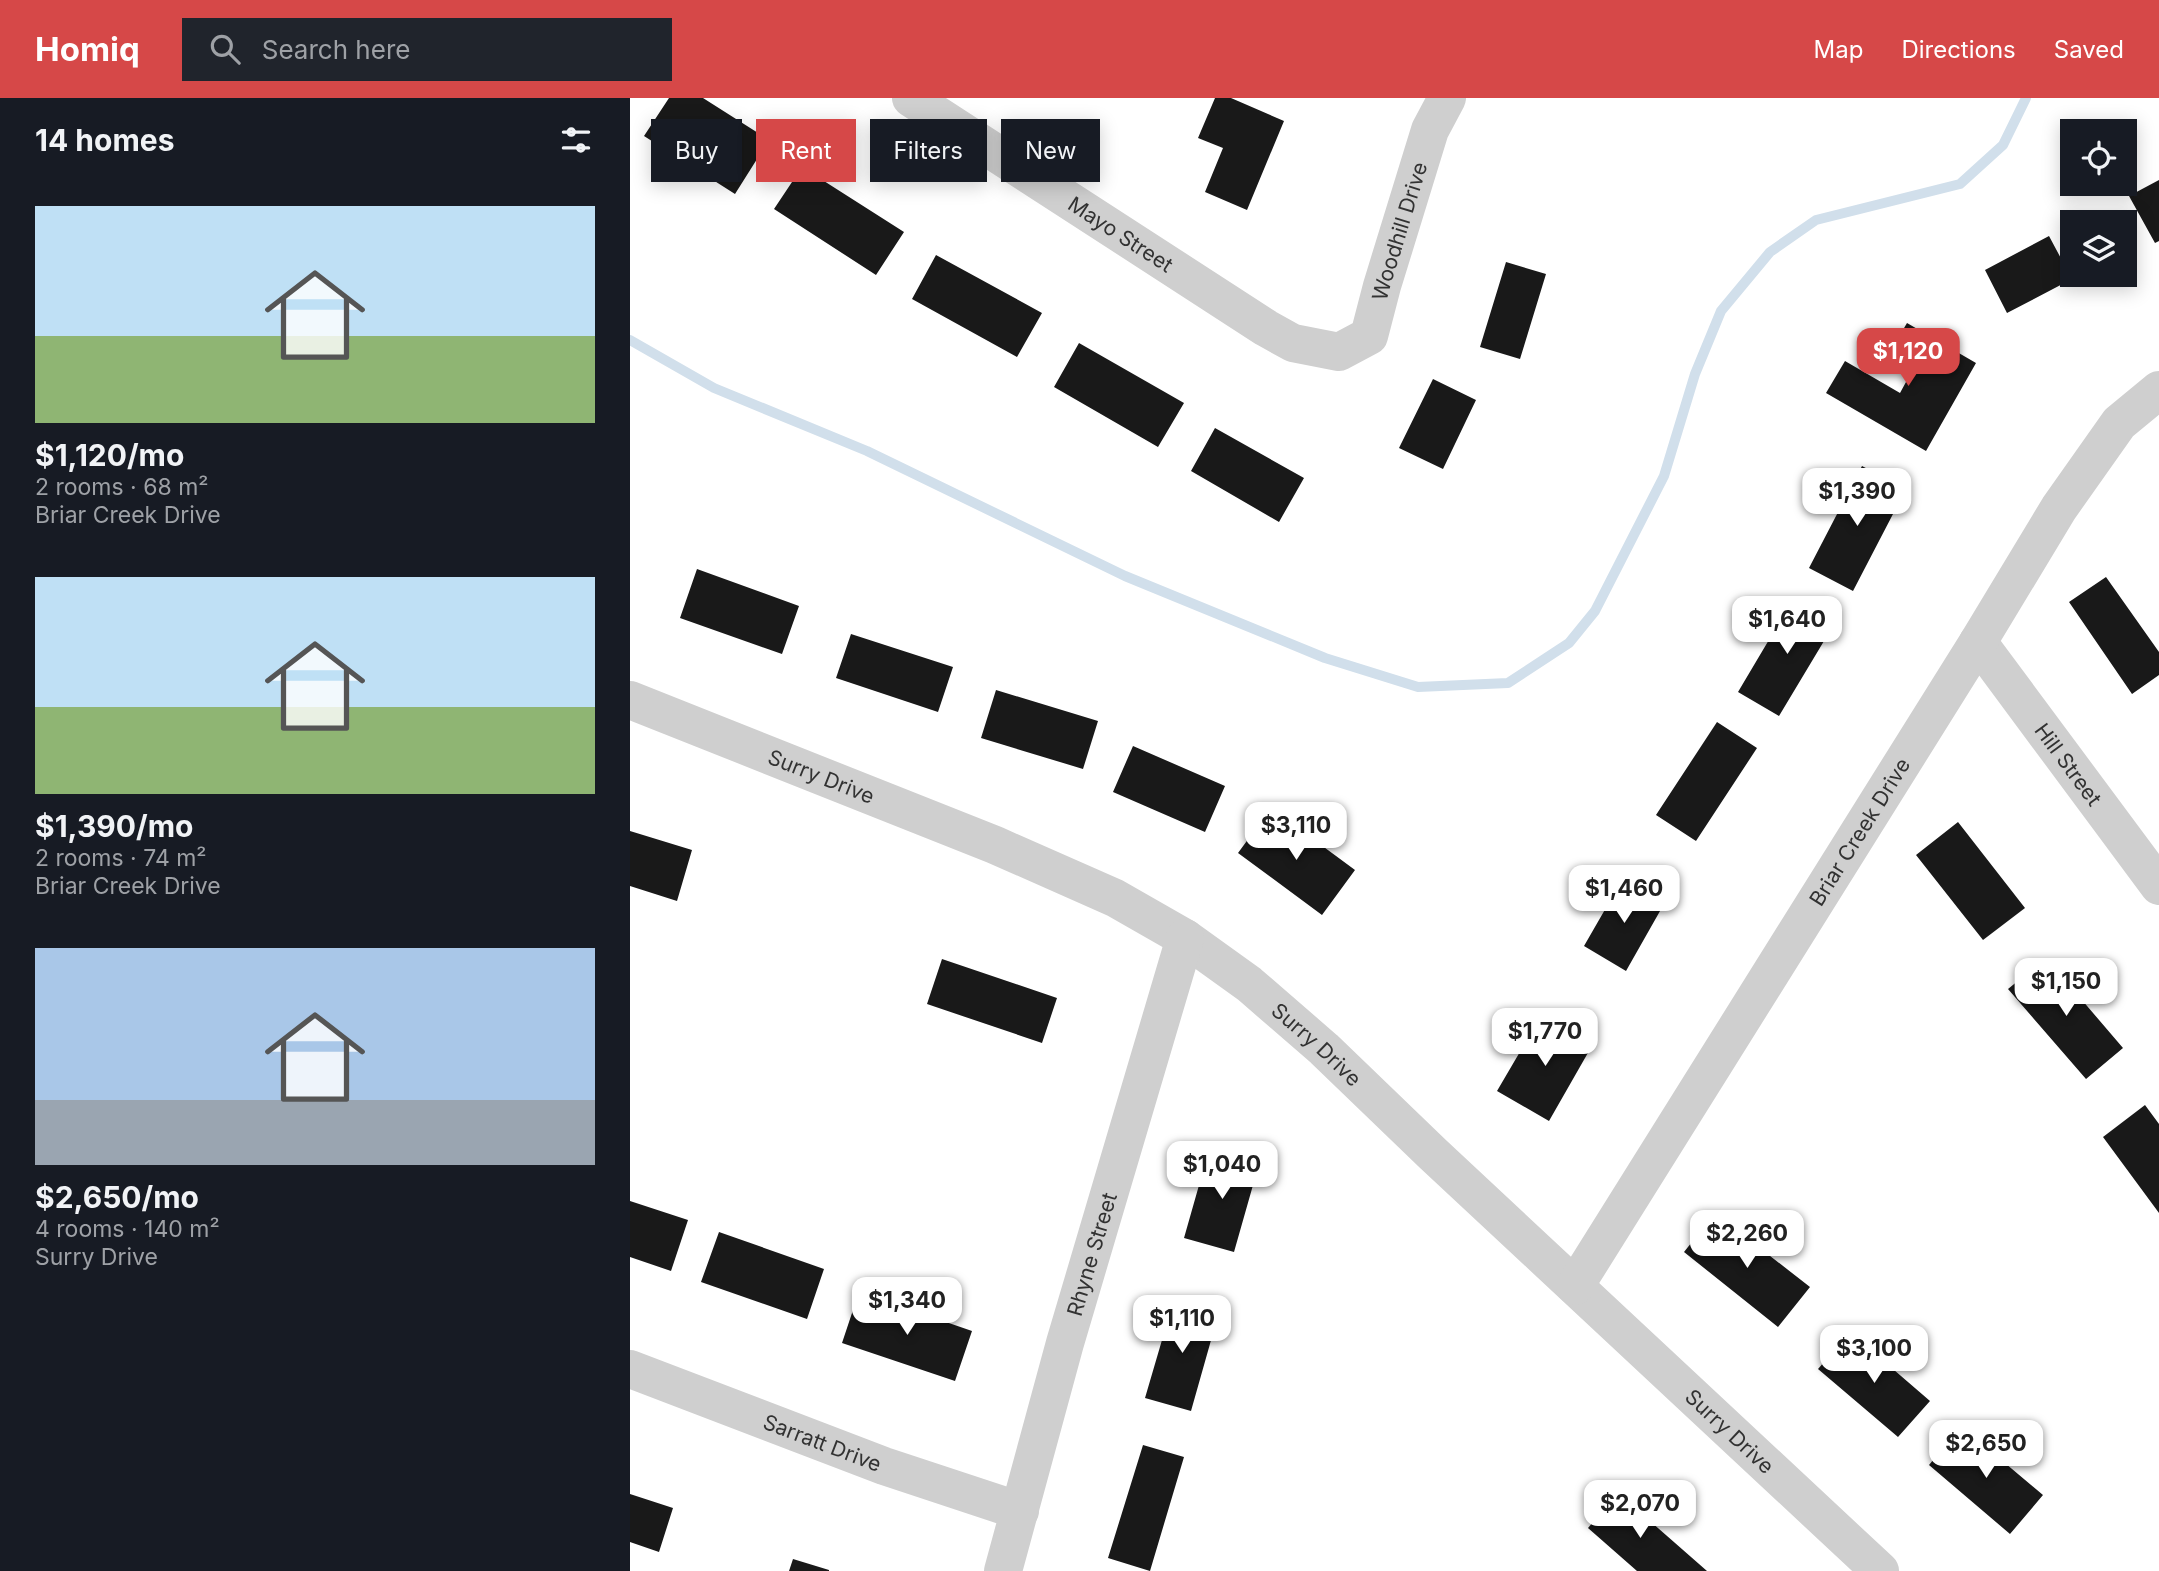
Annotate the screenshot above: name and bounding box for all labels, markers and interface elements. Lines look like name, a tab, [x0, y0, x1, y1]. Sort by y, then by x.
search box	[182, 18, 672, 81]
text: Homiq	[35, 29, 140, 69]
icon: search	[206, 30, 244, 68]
text: Search here	[262, 34, 410, 65]
text: Map	[1814, 35, 1863, 64]
text: Directions	[1901, 35, 2016, 64]
text: Saved	[2054, 35, 2124, 64]
chip: Buy	[651, 119, 742, 182]
chip: Rent	[756, 119, 856, 182]
chip: Filters	[870, 119, 987, 182]
chip: New	[1001, 119, 1100, 182]
map controls	[2060, 119, 2137, 287]
button: locate	[2060, 119, 2137, 196]
icon: filters	[557, 121, 595, 159]
text: 14 homes	[35, 122, 174, 158]
street label: Woodhill Drive	[1366, 159, 1432, 303]
street label: Mayo Street	[1064, 191, 1178, 277]
button: layers	[2060, 210, 2137, 287]
icon: home	[252, 252, 378, 378]
pin: $1,120	[1851, 328, 1965, 388]
text: $1,120	[1873, 337, 1943, 365]
text: $1,120/mo	[35, 437, 184, 473]
pin: $1,390	[1800, 468, 1914, 528]
text: 2 rooms · 68 m²	[35, 473, 208, 501]
text: $1,390	[1818, 477, 1896, 505]
text: Briar Creek Drive	[35, 501, 221, 529]
pin: $1,640	[1730, 596, 1844, 656]
text: $1,640	[1748, 605, 1826, 633]
icon: home	[252, 623, 378, 749]
street label: Hill Street	[2030, 718, 2107, 810]
street label: Surry Drive	[765, 744, 878, 808]
street label: Briar Creek Drive	[1804, 753, 1915, 910]
pin: $3,110	[1239, 802, 1353, 862]
text: $1,390/mo	[35, 808, 193, 844]
text: $3,110	[1261, 811, 1331, 839]
text: 2 rooms · 74 m²	[35, 844, 207, 872]
pin: $1,460	[1567, 866, 1681, 925]
text: Briar Creek Drive	[35, 872, 221, 900]
text: $1,460	[1585, 874, 1663, 902]
pin: $1,150	[2009, 958, 2123, 1018]
text: $1,150	[2031, 967, 2101, 995]
icon: home	[252, 994, 378, 1120]
street label: Surry Drive	[1267, 997, 1367, 1091]
pin: $1,770	[1488, 1009, 1602, 1068]
text: $1,770	[1508, 1017, 1582, 1045]
pin: $1,040	[1165, 1142, 1279, 1201]
text: $1,040	[1183, 1150, 1261, 1178]
text: $2,650/mo	[35, 1179, 199, 1215]
street label: Rhyne Street	[1061, 1189, 1121, 1319]
pin: $2,260	[1690, 1210, 1804, 1270]
text: 4 rooms · 140 m²	[35, 1215, 220, 1243]
text: $2,260	[1706, 1219, 1788, 1247]
text: Surry Drive	[35, 1243, 158, 1271]
pin: $1,340	[850, 1278, 964, 1337]
text: $1,340	[868, 1286, 946, 1314]
pin: $1,110	[1125, 1296, 1239, 1355]
text: $1,110	[1149, 1304, 1215, 1332]
pin: $3,100	[1817, 1326, 1931, 1385]
text: $3,100	[1836, 1334, 1912, 1362]
street label: Surry Drive	[1680, 1384, 1779, 1478]
street label: Sarratt Drive	[760, 1409, 885, 1476]
pin: $2,650	[1929, 1420, 2043, 1480]
text: $2,650	[1945, 1429, 2027, 1457]
pin: $2,070	[1583, 1480, 1697, 1540]
text: $2,070	[1600, 1489, 1680, 1517]

